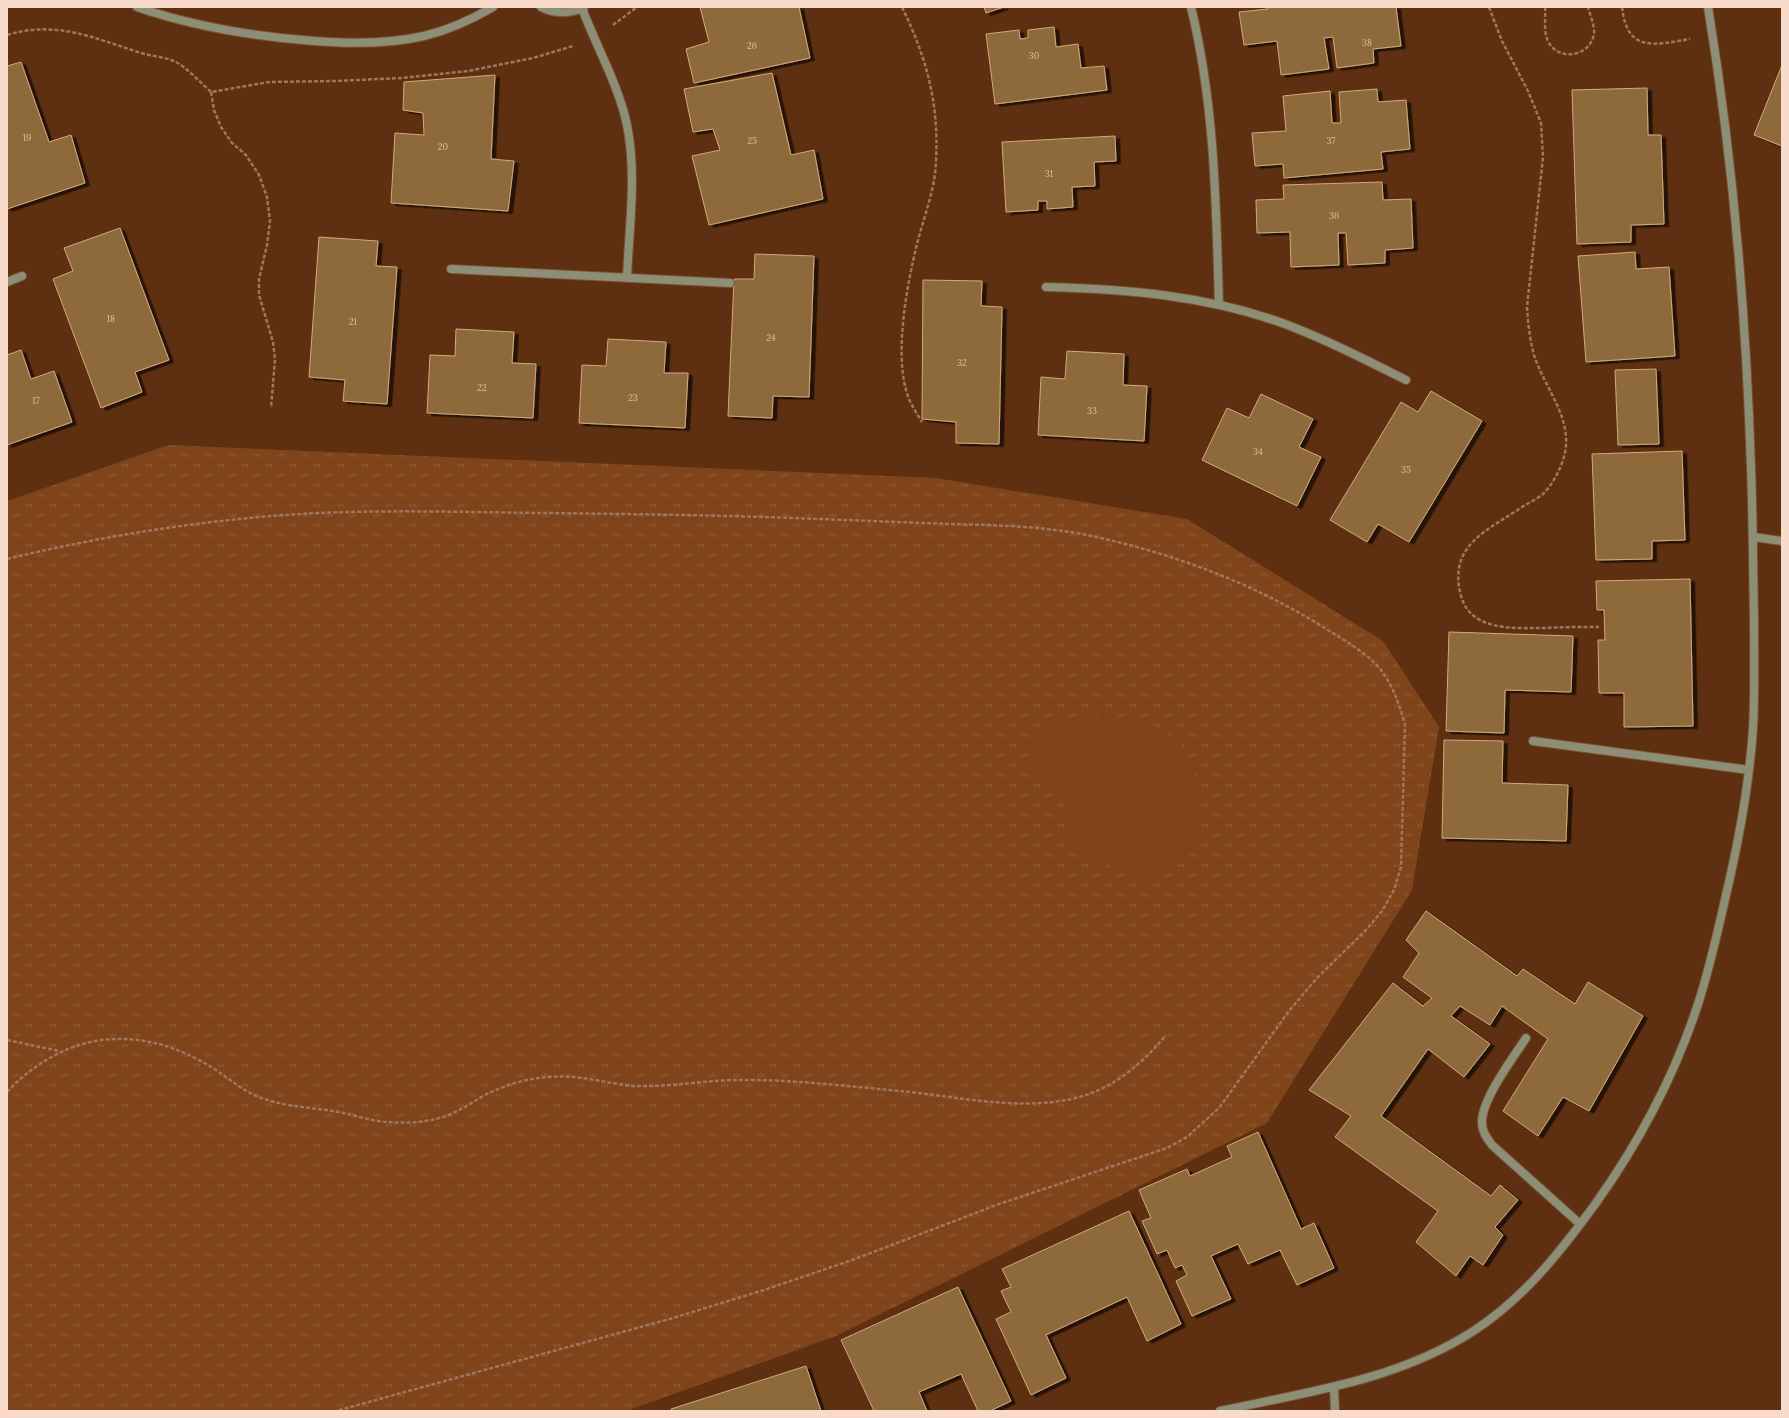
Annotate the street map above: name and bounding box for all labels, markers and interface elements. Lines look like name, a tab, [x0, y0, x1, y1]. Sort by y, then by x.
house number: 38	[1362, 37, 1372, 48]
house number: 26	[747, 40, 757, 51]
house number: 30	[1029, 50, 1040, 61]
house number: 19	[23, 132, 31, 143]
house number: 25	[747, 135, 757, 146]
house number: 37	[1327, 135, 1335, 146]
house number: 20	[438, 141, 449, 152]
house number: 31	[1045, 168, 1053, 179]
house number: 36	[1329, 210, 1339, 221]
house number: 18	[107, 313, 115, 324]
house number: 21	[349, 316, 357, 327]
house number: 24	[766, 332, 776, 343]
house number: 32	[957, 357, 967, 368]
house number: 22	[477, 382, 487, 393]
house number: 23	[628, 392, 638, 403]
house number: 17	[32, 395, 40, 406]
house number: 33	[1087, 405, 1097, 416]
house number: 34	[1253, 446, 1263, 457]
house number: 35	[1401, 464, 1411, 475]

